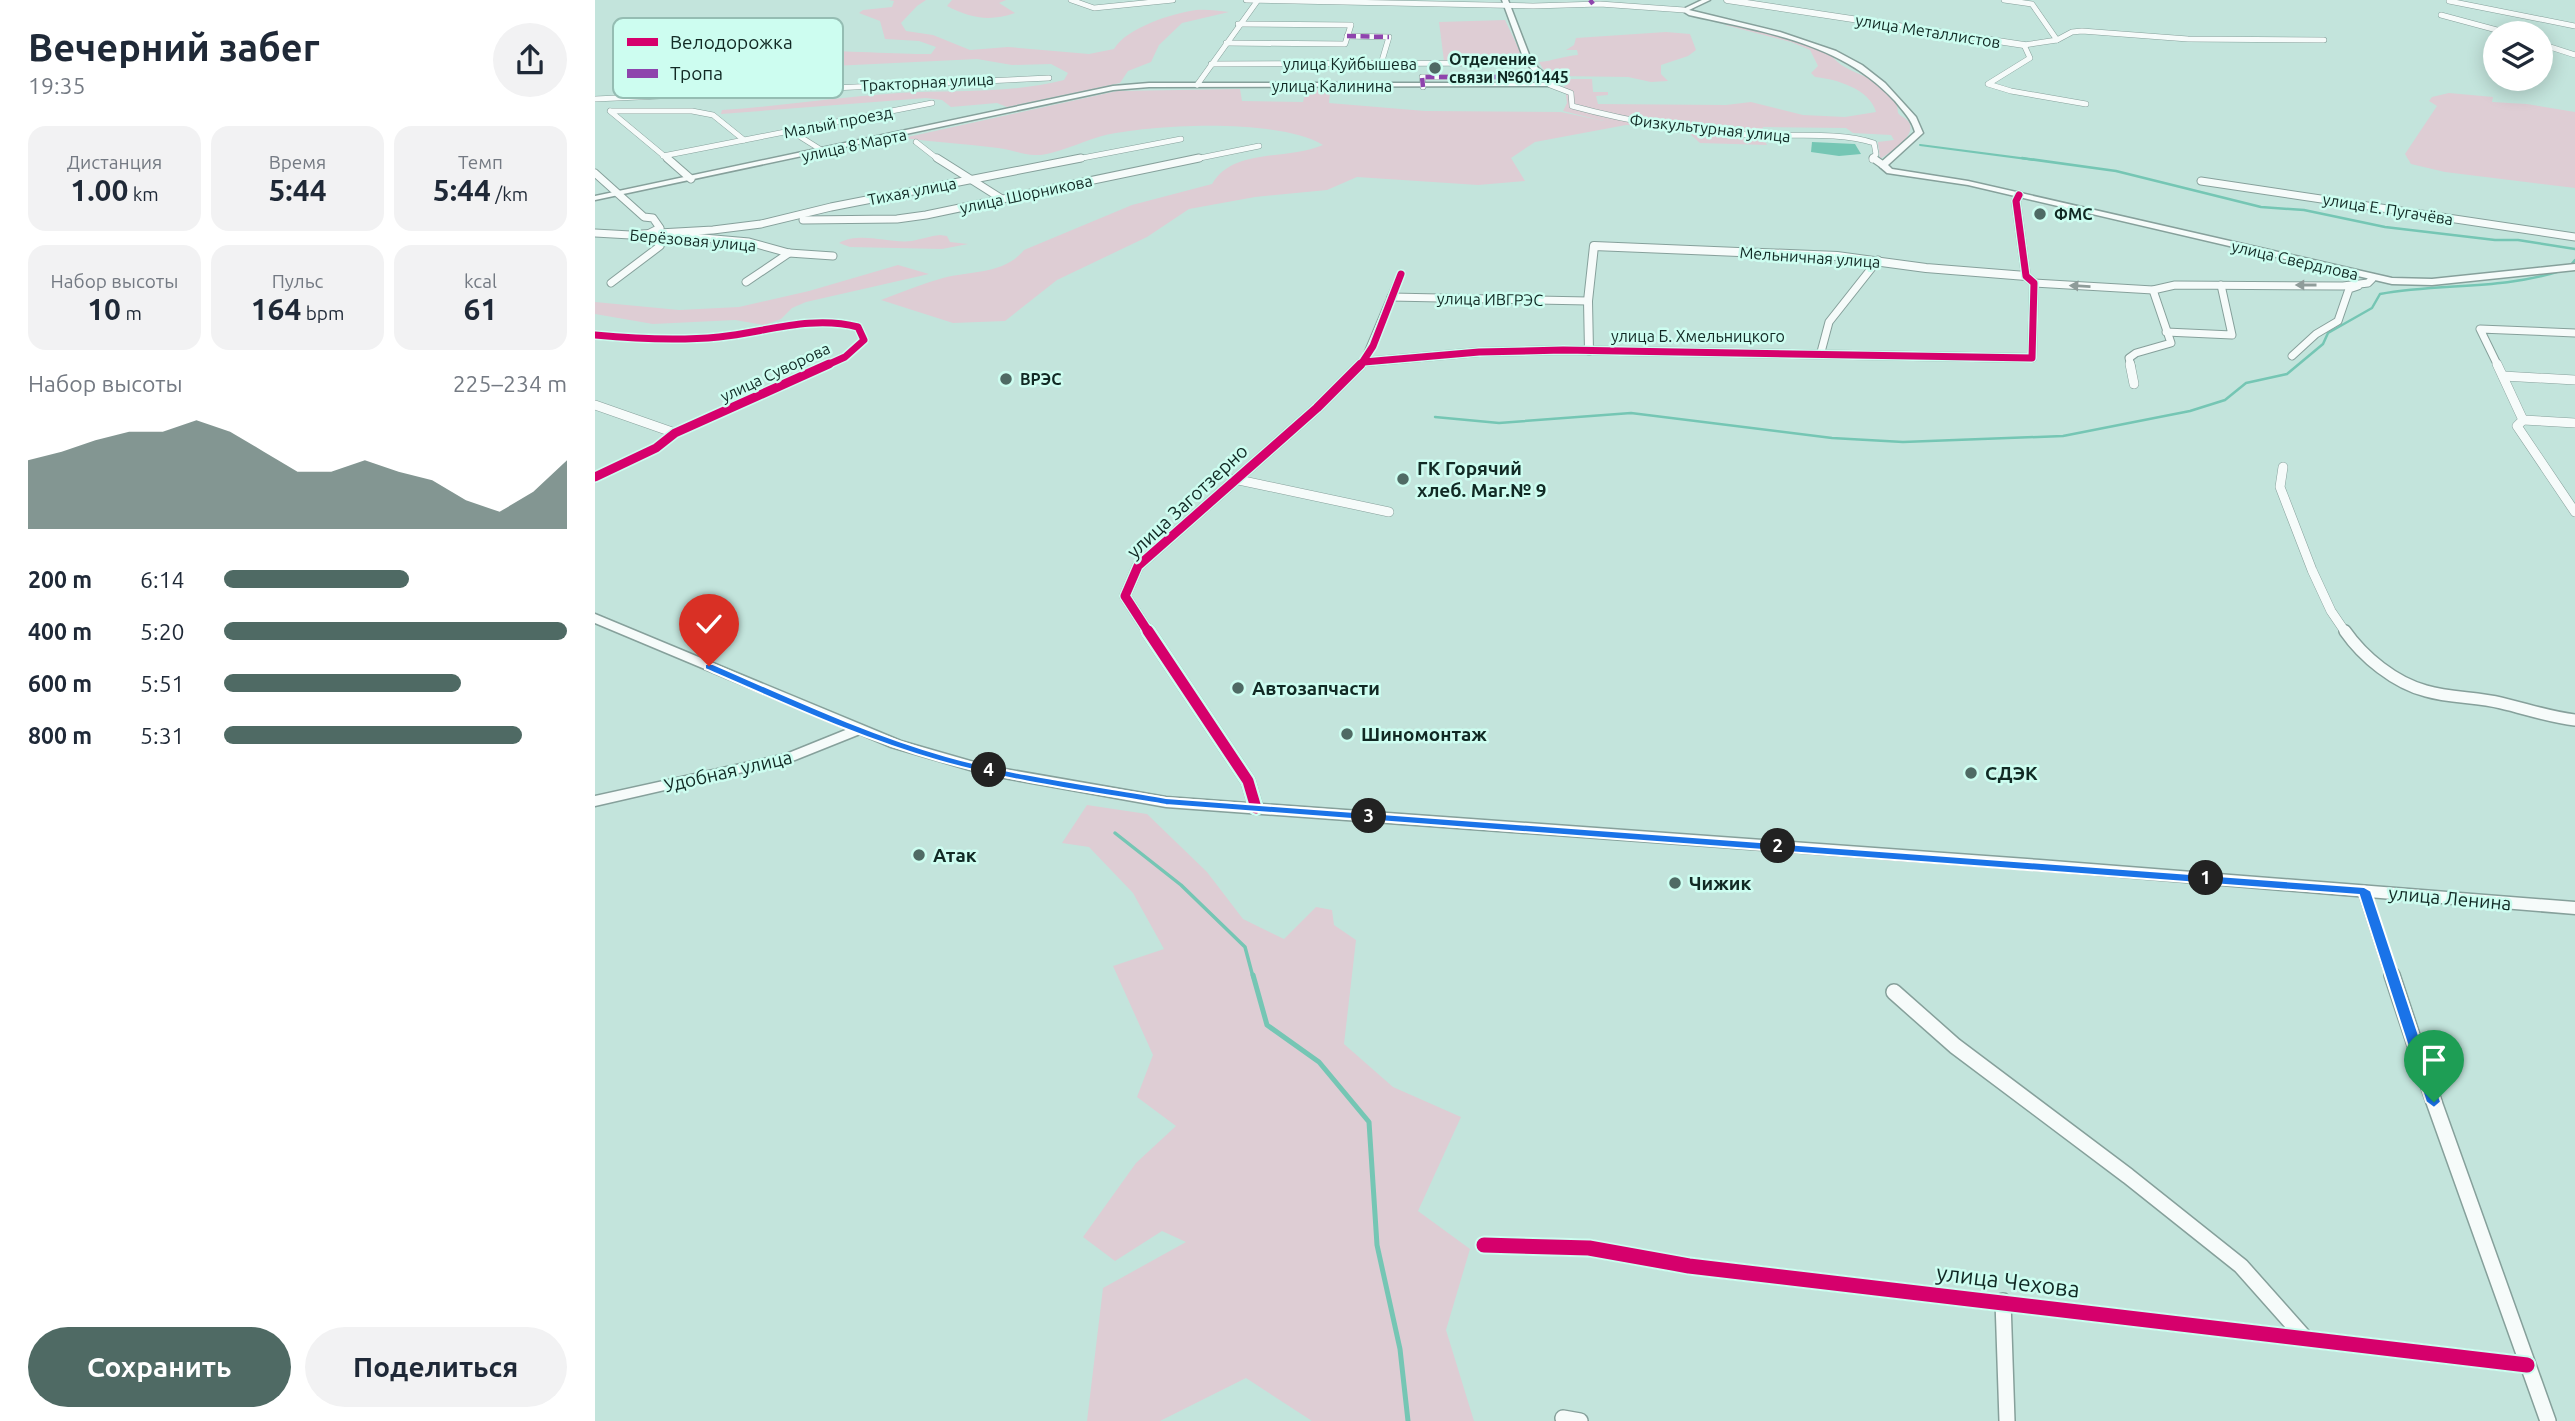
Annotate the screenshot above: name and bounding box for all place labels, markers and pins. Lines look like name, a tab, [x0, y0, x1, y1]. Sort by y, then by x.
place label: Отделение связи №601445	[1449, 50, 1569, 86]
marker: Отделение связи №601445	[1427, 60, 1443, 76]
place label: ФМС	[2054, 205, 2092, 223]
marker: ФМС	[2032, 206, 2048, 222]
place label: ВРЭС	[1020, 370, 1061, 388]
marker: ВРЭС	[998, 371, 1014, 387]
place label: ГК Горячий хлеб. Маг.№ 9	[1417, 457, 1546, 501]
marker: ГК Горячий хлеб. Маг.№ 9	[1395, 471, 1411, 487]
pin	[679, 594, 739, 666]
place label: Автозапчасти	[1252, 677, 1380, 699]
marker: Автозапчасти	[1230, 680, 1246, 696]
place label: Шиномонтаж	[1361, 723, 1487, 745]
marker: Шиномонтаж	[1339, 726, 1355, 742]
pin: 4	[971, 752, 1007, 788]
place label: СДЭК	[1985, 762, 2038, 784]
marker: СДЭК	[1963, 765, 1979, 781]
pin: 3	[1351, 798, 1387, 834]
pin: 2	[1761, 828, 1795, 864]
place label: Атак	[933, 844, 977, 866]
marker: Атак	[911, 847, 927, 863]
pin: 1	[2189, 860, 2223, 896]
place label: Чижик	[1689, 872, 1751, 894]
marker: Чижик	[1667, 875, 1683, 891]
pin	[2404, 1030, 2464, 1102]

